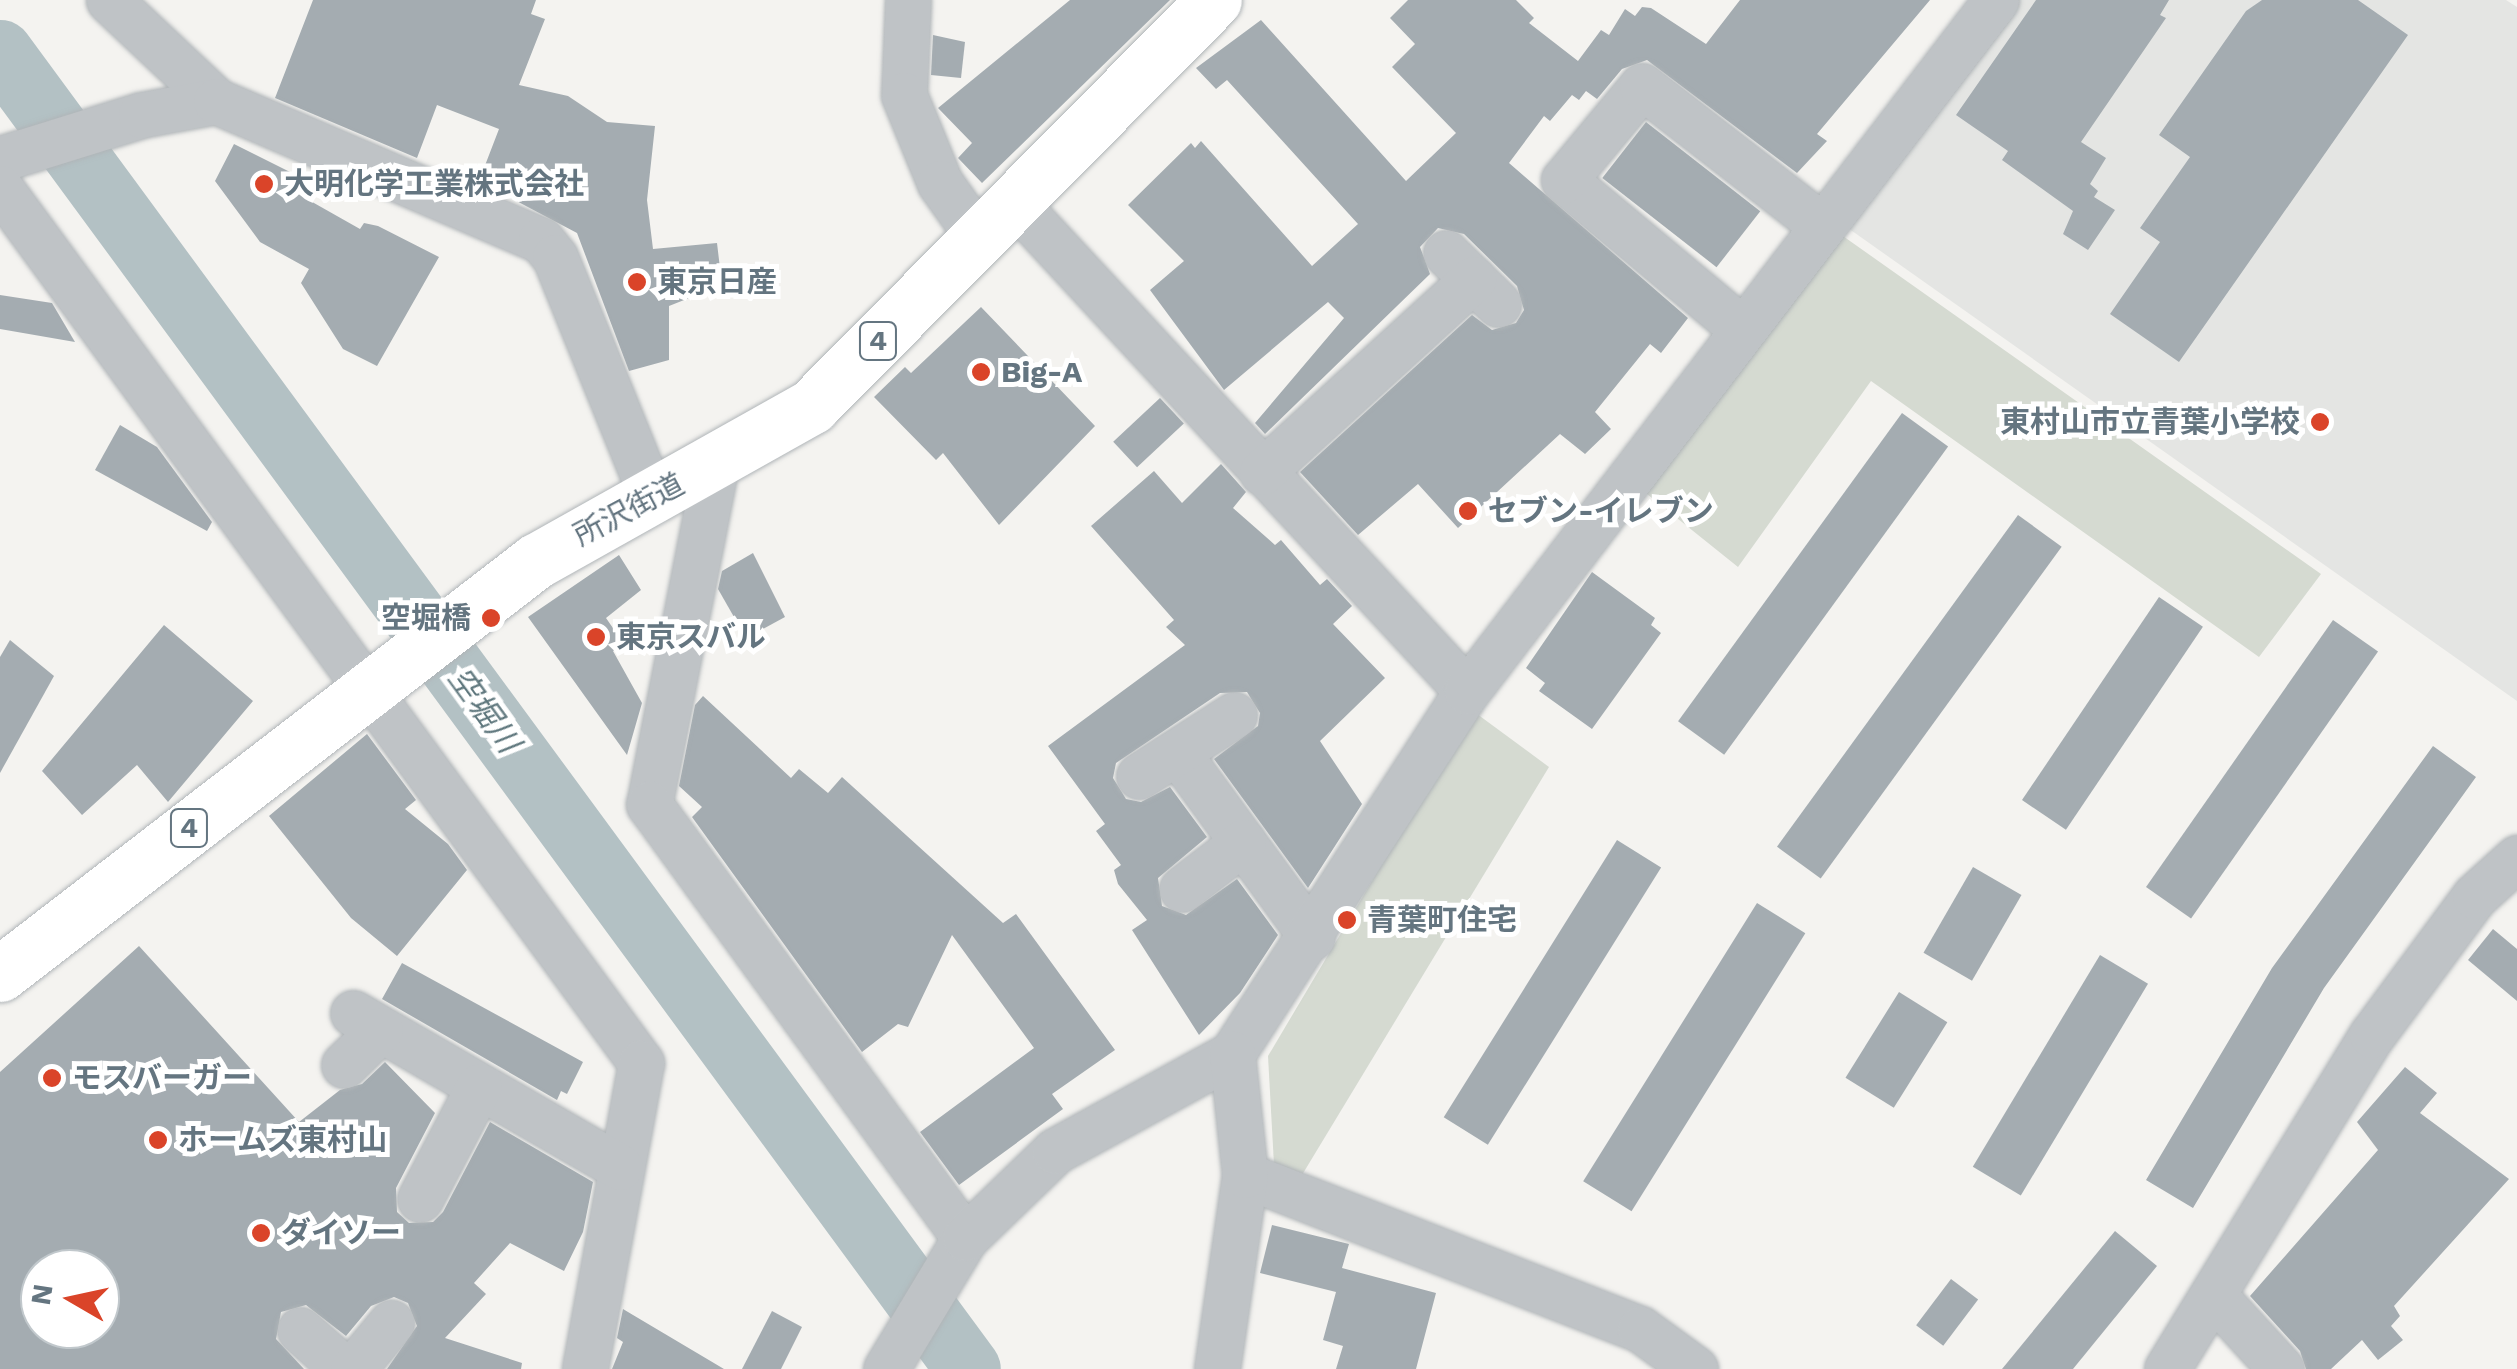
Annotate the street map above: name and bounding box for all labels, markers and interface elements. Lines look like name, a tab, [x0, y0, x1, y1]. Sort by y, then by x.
place label: 大明化学工業株式会社	[284, 166, 584, 202]
marker: 大明化学工業株式会社	[253, 173, 275, 195]
place label: 東京日産	[657, 264, 777, 300]
marker: 東京日産	[626, 271, 648, 293]
road number: 4	[858, 318, 898, 364]
place label: Big-A	[1001, 354, 1082, 390]
marker: Big-A	[970, 361, 992, 383]
place label: 東村山市立青葉小学校	[2000, 404, 2300, 440]
marker: 東村山市立青葉小学校	[2309, 411, 2331, 433]
street label: 所沢街道	[568, 466, 690, 554]
place label: セブン-イレブン	[1488, 493, 1714, 529]
marker: セブン-イレブン	[1457, 500, 1479, 522]
place label: 空堀橋	[381, 600, 471, 636]
marker: 空堀橋	[480, 607, 502, 629]
place label: 東京スバル	[616, 619, 766, 655]
marker: 東京スバル	[585, 626, 607, 648]
water label: 空堀川	[440, 660, 528, 760]
road number: 4	[169, 805, 209, 851]
place label: 青葉町住宅	[1367, 902, 1517, 938]
marker: 青葉町住宅	[1336, 909, 1358, 931]
place label: モスバーガー	[72, 1060, 252, 1096]
marker: モスバーガー	[41, 1067, 63, 1089]
place label: ホームズ東村山	[178, 1122, 388, 1158]
marker: ホームズ東村山	[147, 1129, 169, 1151]
place label: ダイソー	[281, 1215, 401, 1251]
marker: ダイソー	[250, 1222, 272, 1244]
north arrow	[20, 1249, 120, 1349]
text: N	[24, 1282, 60, 1307]

